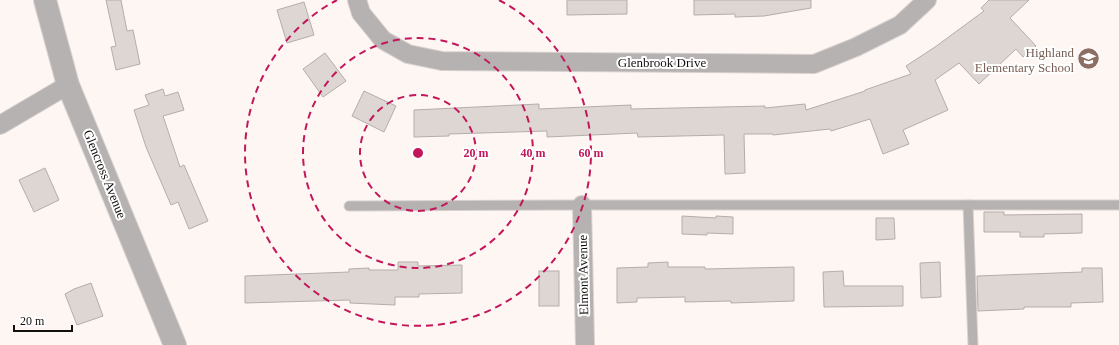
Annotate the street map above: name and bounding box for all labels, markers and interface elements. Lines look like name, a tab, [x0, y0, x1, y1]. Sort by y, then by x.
place label: Highland Elementary School	[975, 45, 1074, 75]
school or university icon: Highland Elementary School	[1076, 46, 1102, 72]
street label: Glenbrook Drive	[618, 55, 706, 70]
street label: Glencross Avenue	[80, 128, 130, 221]
centre of rings	[411, 146, 425, 160]
text: 20 m	[464, 146, 489, 160]
text: 40 m	[521, 146, 546, 160]
text: 60 m	[579, 146, 604, 160]
street label: Elmont Avenue	[575, 235, 591, 315]
scale bar	[14, 307, 72, 333]
text: 20 m	[20, 314, 45, 328]

